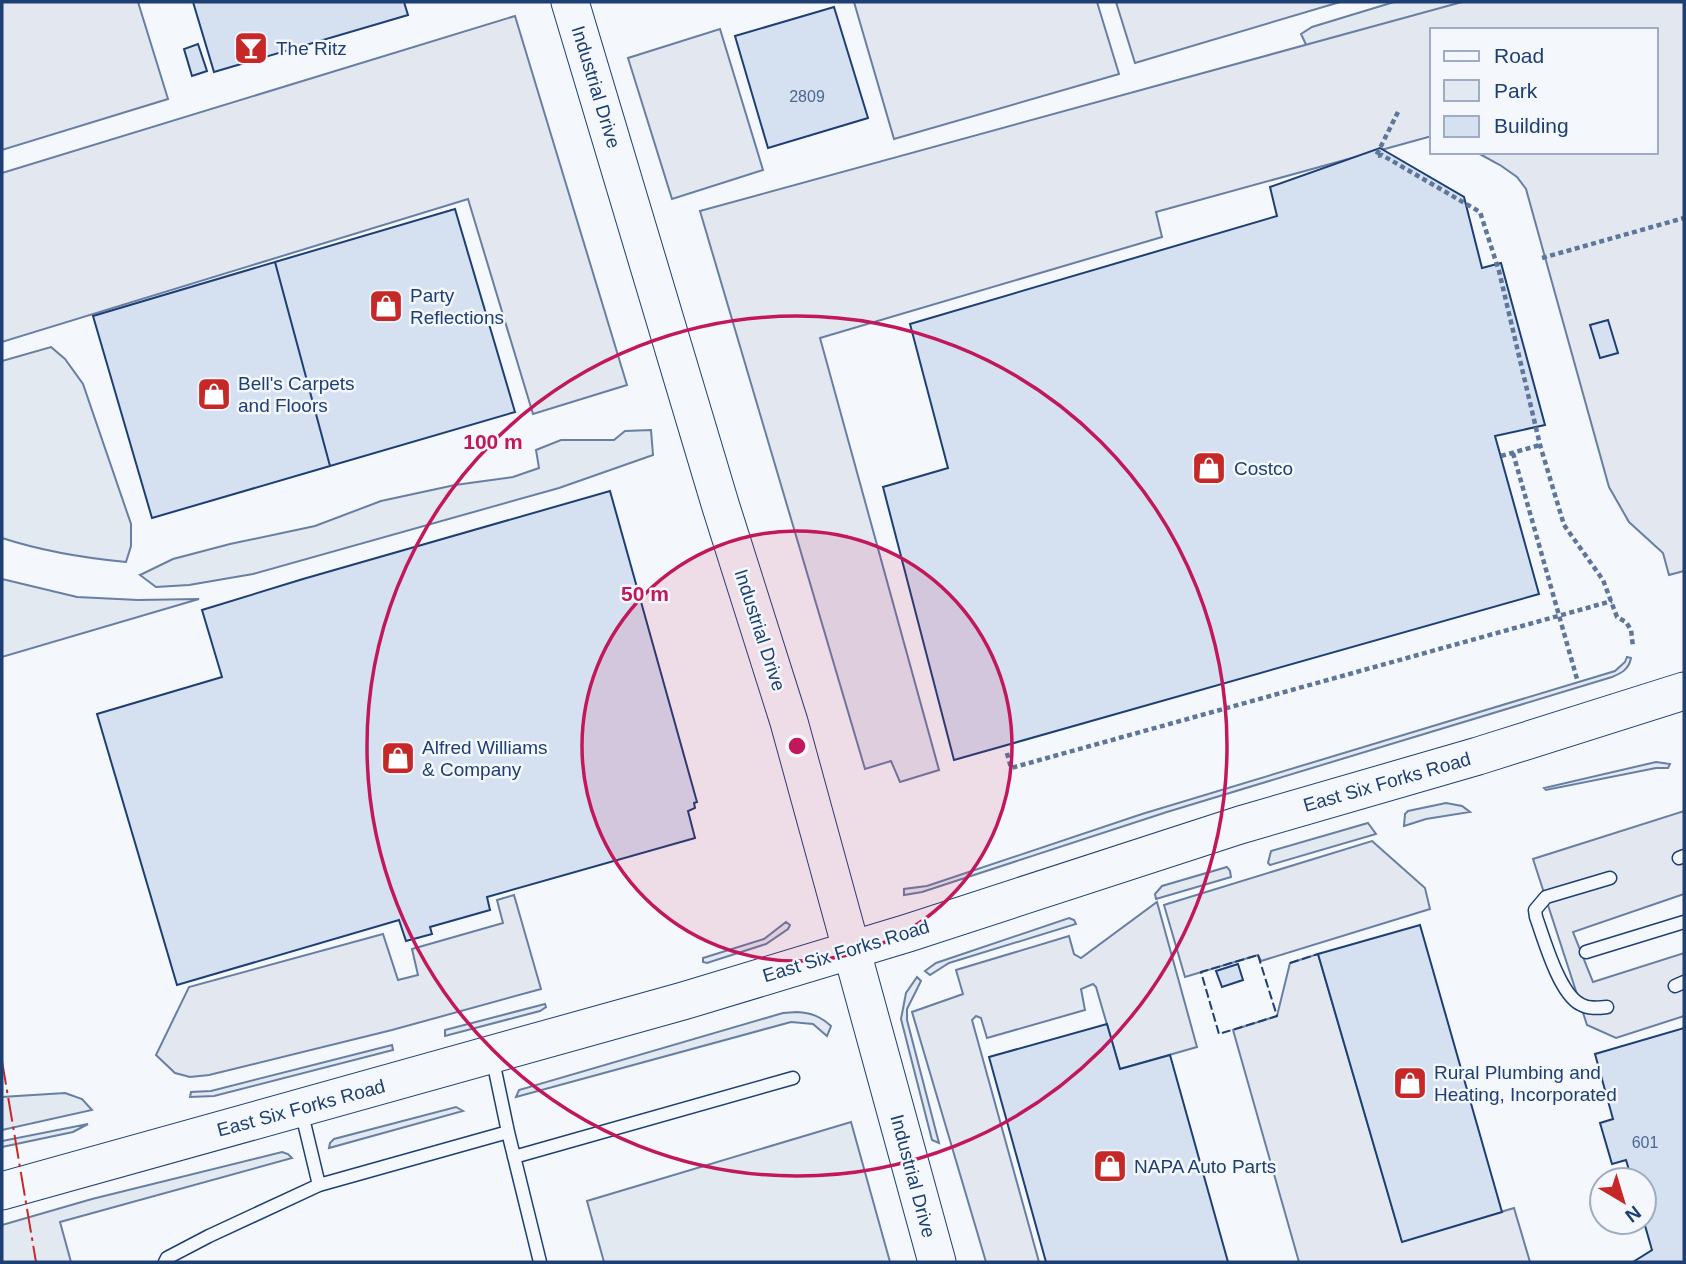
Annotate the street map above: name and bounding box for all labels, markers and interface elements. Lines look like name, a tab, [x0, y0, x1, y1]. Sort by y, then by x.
street label: Industrial Drive	[567, 23, 625, 151]
legend	[1430, 28, 1658, 154]
bar icon: The Ritz	[232, 29, 270, 67]
place label: The Ritz	[276, 38, 347, 59]
text: Road	[1494, 44, 1544, 67]
text: Park	[1494, 79, 1538, 102]
house number: 2809	[789, 88, 825, 105]
text: Building	[1494, 114, 1569, 137]
place label: Party Reflections	[410, 285, 504, 328]
shop icon: Party Reflections	[367, 287, 405, 325]
place label: Bell's Carpets and Floors	[238, 373, 355, 416]
shop icon: Bell's Carpets and Floors	[195, 375, 233, 413]
text: 100 m	[463, 430, 523, 453]
shop icon: Costco	[1190, 449, 1228, 487]
place label: Costco	[1234, 458, 1293, 479]
street label: Industrial Drive	[730, 566, 790, 694]
text: 50 m	[621, 582, 669, 605]
centre of rings	[785, 734, 809, 758]
place label: Alfred Williams & Company	[422, 737, 548, 780]
shop icon: Alfred Williams & Company	[379, 739, 417, 777]
street label: East Six Forks Road	[1301, 748, 1473, 816]
street label: East Six Forks Road	[760, 916, 932, 986]
place label: Rural Plumbing and Heating, Incorporated	[1434, 1062, 1617, 1105]
shop icon: Rural Plumbing and Heating, Incorporated	[1391, 1064, 1429, 1102]
street label: East Six Forks Road	[215, 1075, 387, 1141]
street label: Industrial Drive	[886, 1112, 940, 1240]
house number: 601	[1632, 1134, 1658, 1151]
shop icon: NAPA Auto Parts	[1091, 1147, 1129, 1185]
place label: NAPA Auto Parts	[1134, 1156, 1276, 1177]
north arrow	[1588, 1166, 1658, 1236]
text: N	[1621, 1202, 1645, 1227]

